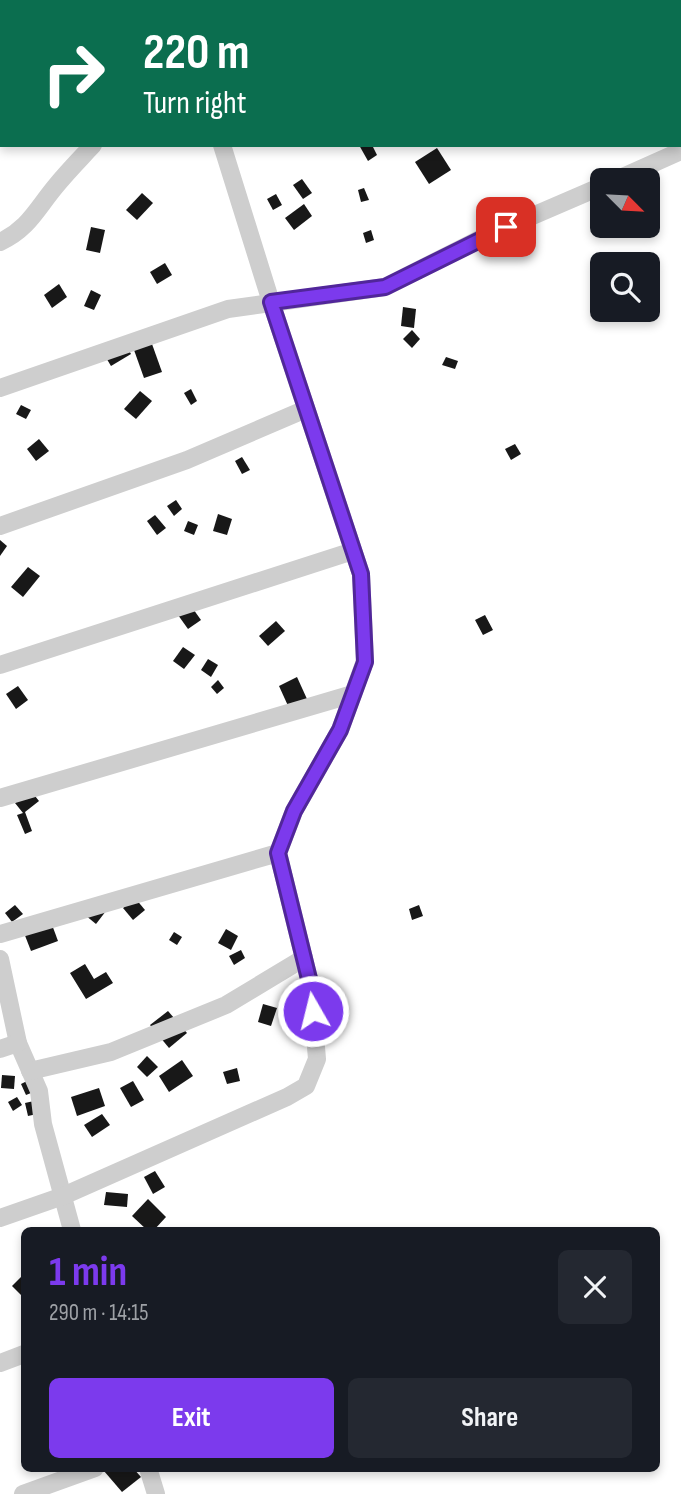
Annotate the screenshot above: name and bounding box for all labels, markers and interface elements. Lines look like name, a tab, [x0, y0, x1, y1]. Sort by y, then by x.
text: 220 m	[143, 24, 249, 83]
icon: right	[28, 28, 119, 119]
text: Turn right	[143, 84, 247, 123]
north arrow	[590, 168, 660, 238]
map controls	[590, 168, 660, 322]
pin	[476, 197, 536, 257]
icon: arrive	[487, 208, 525, 246]
button: search	[590, 252, 660, 322]
position arrow	[276, 974, 350, 1048]
text: 1 min	[49, 1247, 127, 1298]
button: close	[558, 1250, 632, 1324]
text: 290 m · 14:15	[49, 1299, 149, 1327]
button: Exit	[49, 1378, 334, 1458]
button: Share	[348, 1378, 632, 1458]

